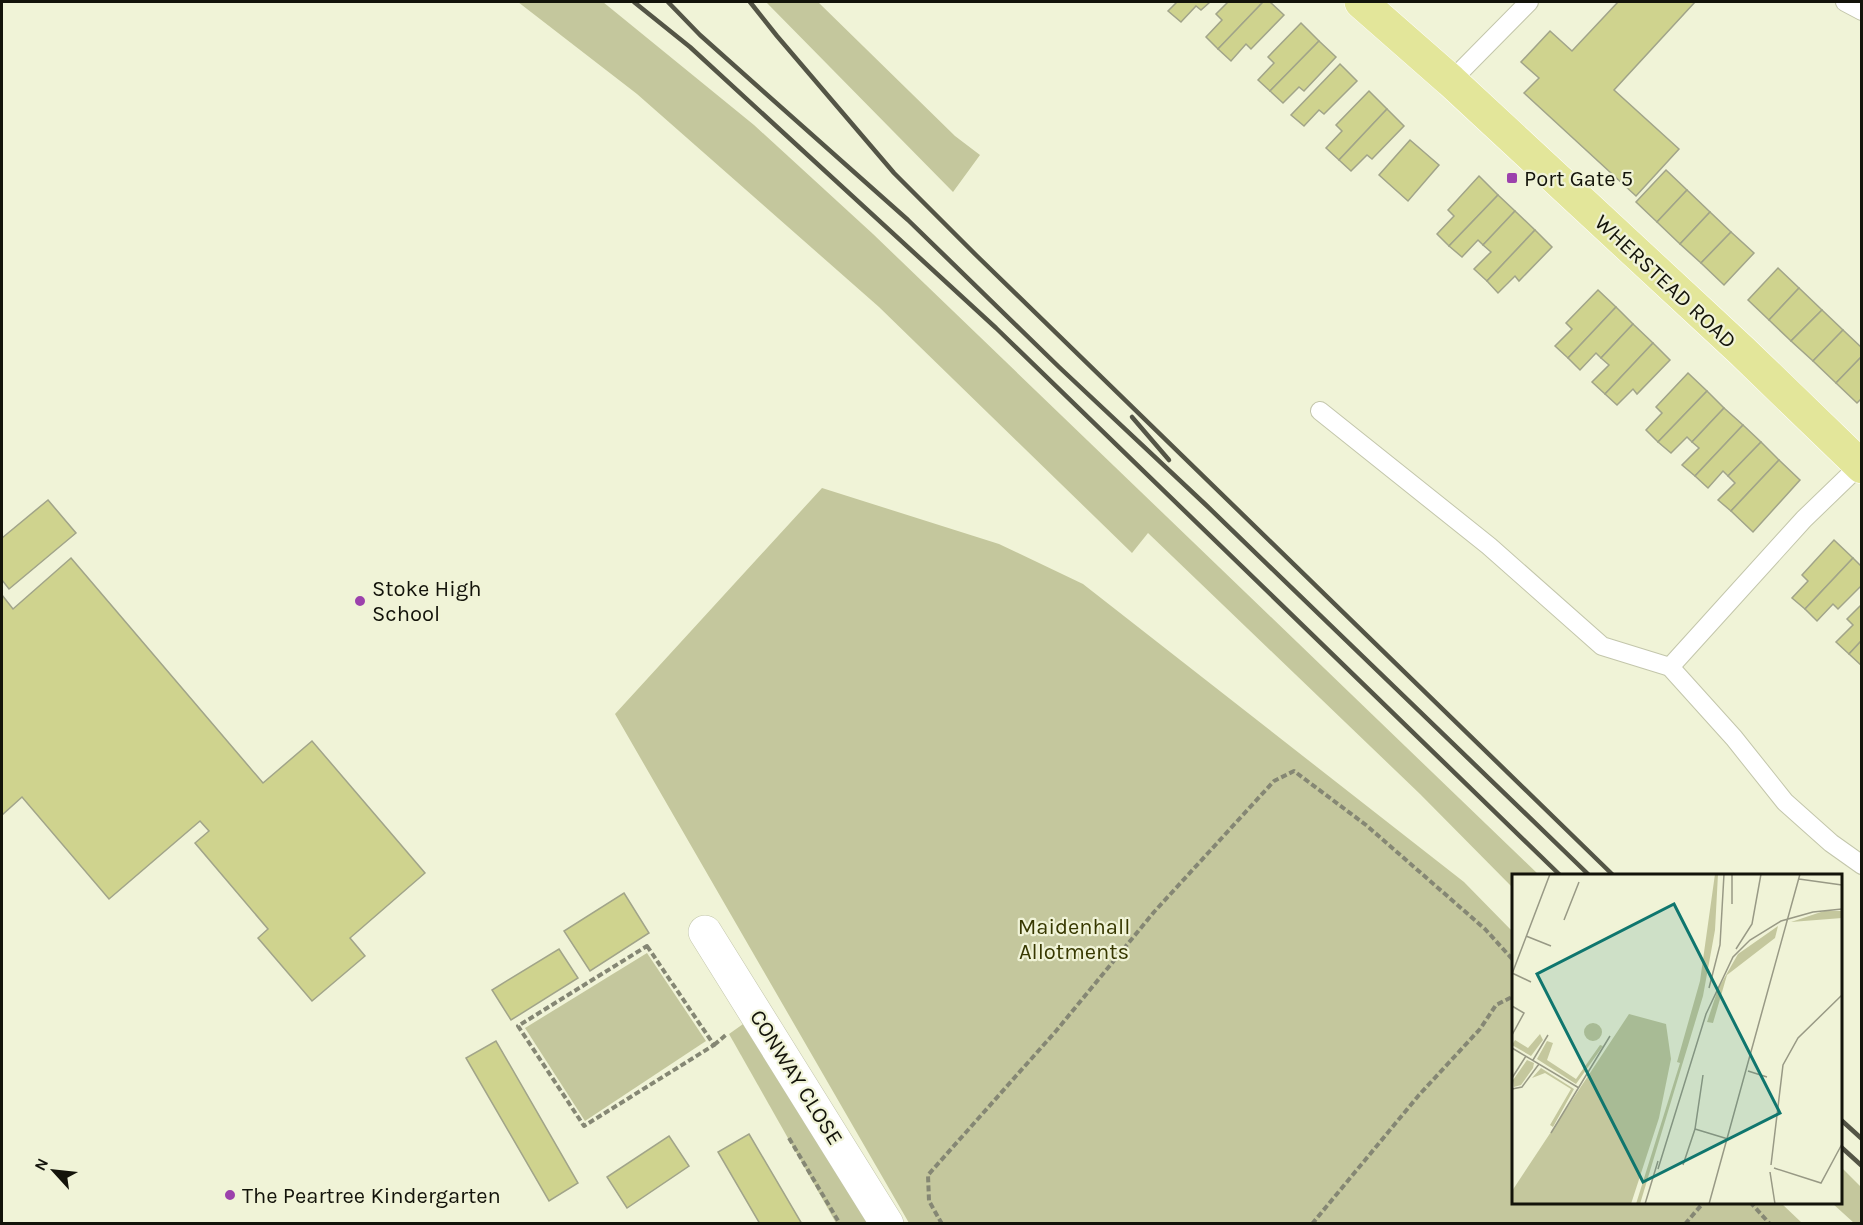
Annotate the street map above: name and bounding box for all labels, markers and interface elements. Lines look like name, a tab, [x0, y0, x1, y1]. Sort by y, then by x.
place label: Port Gate 5	[1524, 166, 1633, 192]
marker: Port Gate 5	[1505, 171, 1519, 185]
street label: WHERSTEAD ROAD	[1589, 209, 1742, 354]
place label: Stoke High School	[372, 576, 481, 627]
marker: Stoke High School	[353, 594, 367, 608]
inset map	[1512, 874, 1842, 1204]
park label: Maidenhall Allotments	[1018, 914, 1130, 965]
street label: CONWAY CLOSE	[744, 1005, 848, 1150]
north arrow	[24, 1141, 84, 1201]
text: N	[30, 1155, 52, 1174]
place label: The Peartree Kindergarten	[242, 1183, 501, 1209]
marker: The Peartree Kindergarten	[223, 1188, 237, 1202]

